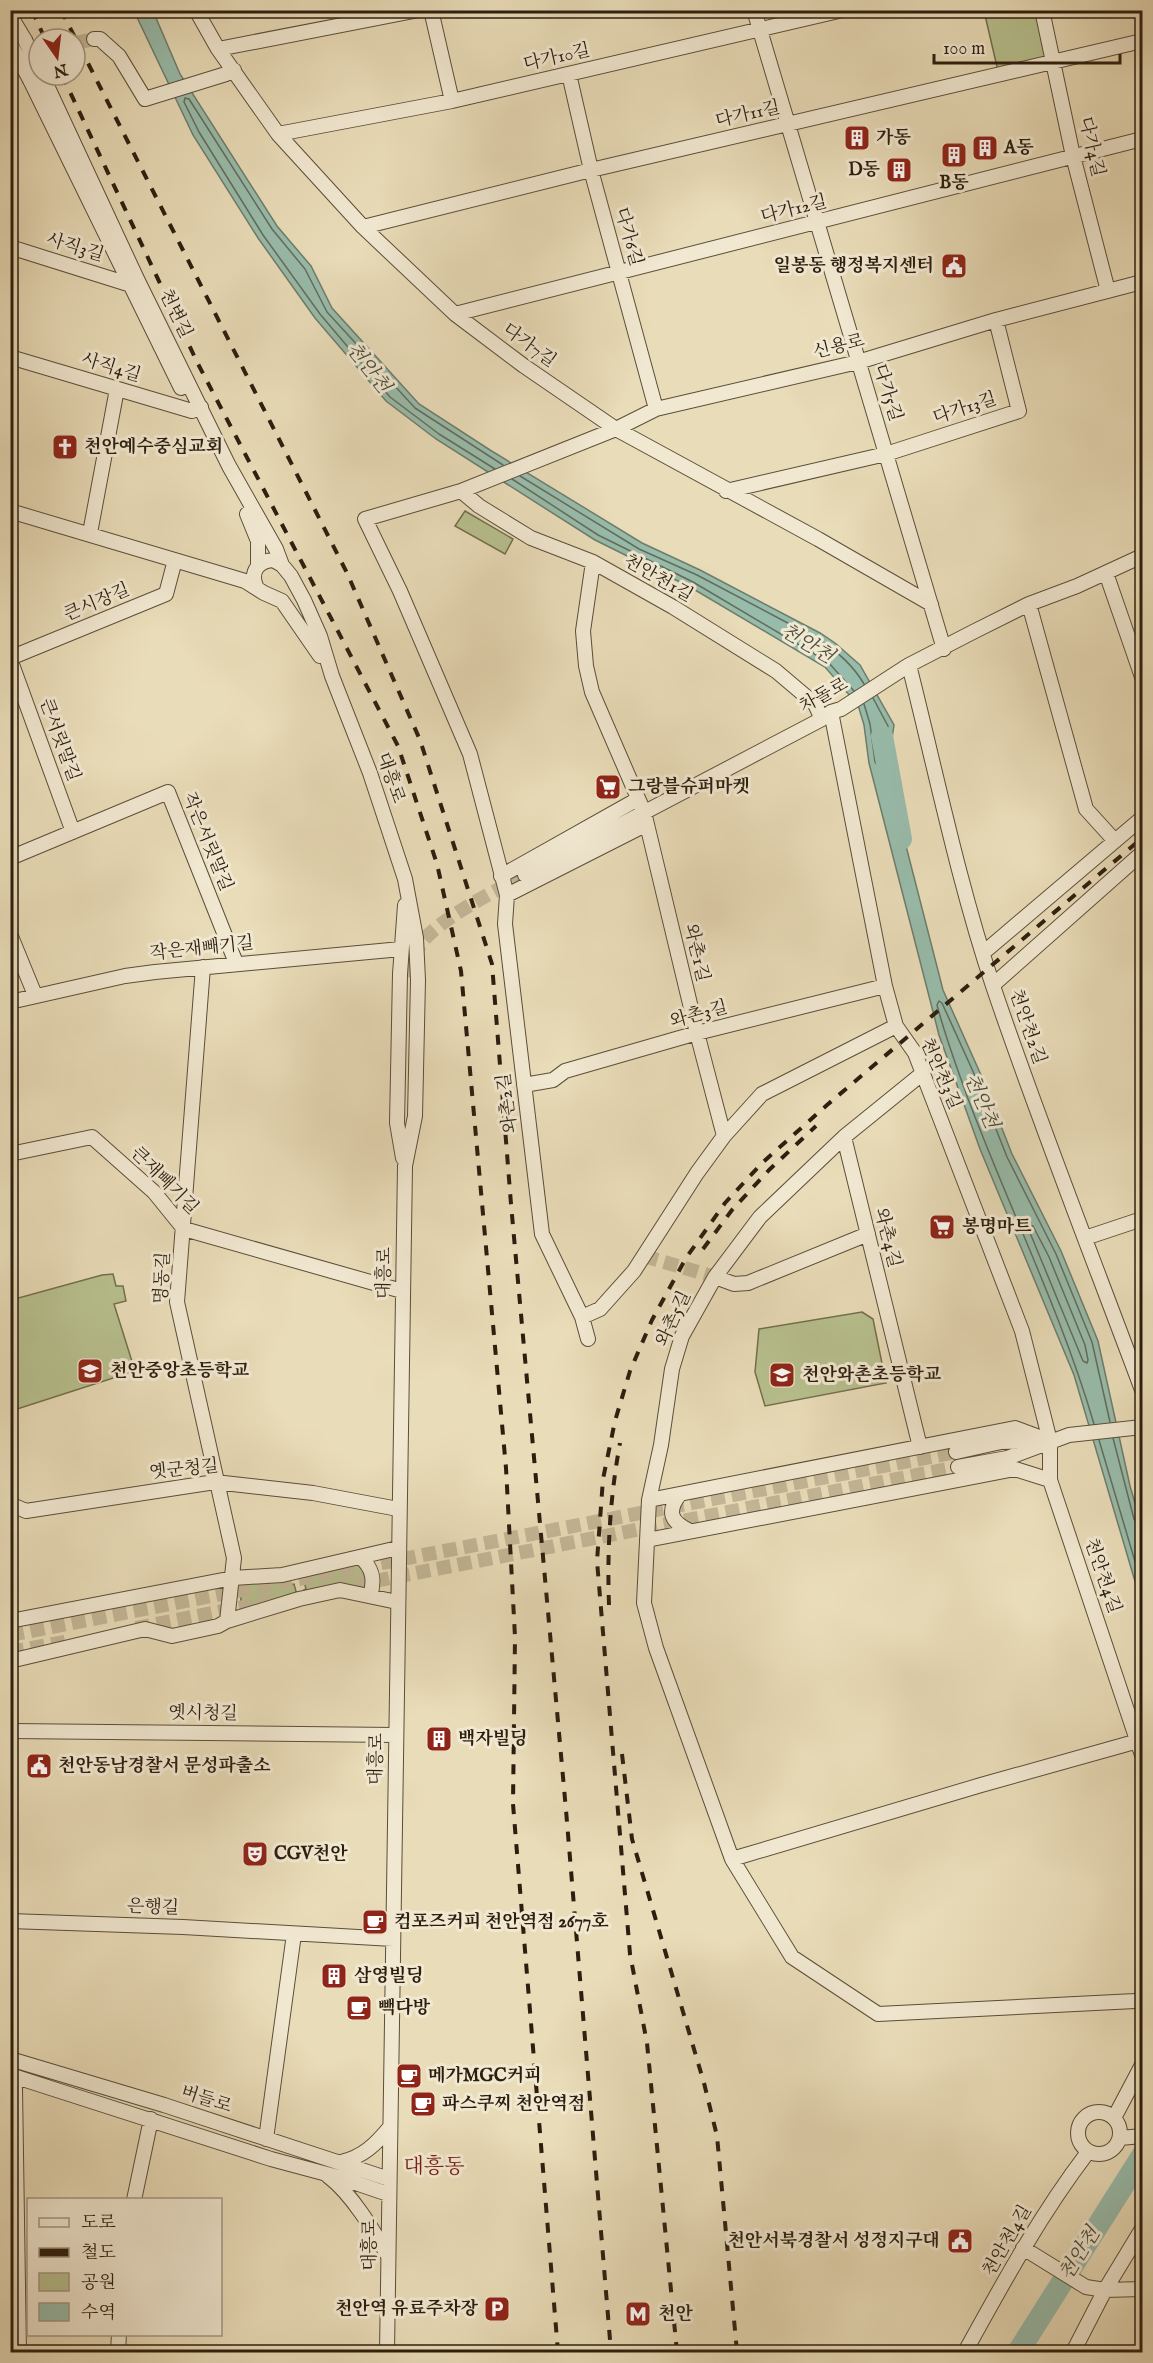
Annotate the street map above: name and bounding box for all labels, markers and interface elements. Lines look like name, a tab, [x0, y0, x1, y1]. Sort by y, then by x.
north arrow	[27, 27, 87, 87]
scale bar	[934, 27, 1120, 65]
text: 100 m	[943, 38, 985, 61]
street label: 다가10길	[521, 39, 593, 77]
text: N	[51, 58, 70, 81]
street label: 다가11길	[713, 96, 783, 134]
street label: 다가4길	[1073, 115, 1109, 179]
building icon: 가동	[842, 123, 872, 153]
place label: 가동	[876, 127, 911, 150]
building icon: A동	[970, 133, 1000, 163]
place label: A동	[1003, 137, 1034, 160]
building icon: B동	[939, 140, 969, 170]
building icon: D동	[884, 155, 914, 185]
place label: D동	[848, 159, 881, 182]
place label: B동	[939, 172, 969, 195]
street label: 다가12길	[759, 191, 829, 229]
street label: 다가6길	[609, 205, 647, 269]
street label: 사직3길	[43, 228, 107, 268]
public building icon: 일봉동 행정복지센터	[939, 251, 969, 281]
place label: 일봉동 행정복지센터	[774, 255, 934, 278]
street label: 천변길	[153, 286, 197, 342]
street label: 다가7길	[498, 319, 560, 373]
street label: 신용로	[811, 330, 867, 364]
water label: 천안천	[340, 337, 397, 400]
street label: 사직4길	[78, 348, 144, 388]
street label: 다가5길	[867, 362, 907, 424]
street label: 다가13길	[930, 388, 1000, 430]
church icon: 천안예수중심교회	[50, 432, 80, 462]
place label: 천안예수중심교회	[84, 436, 223, 459]
street label: 천안천1길	[619, 550, 697, 608]
street label: 큰시장길	[60, 579, 134, 627]
water label: 천안천	[776, 618, 840, 671]
street label: 차돌로	[796, 673, 852, 719]
street label: 큰서릿말길	[33, 695, 85, 785]
street label: 대흥로	[371, 750, 409, 806]
supermarket icon: 그랑블슈퍼마켓	[593, 772, 623, 802]
place label: 그랑블슈퍼마켓	[628, 776, 750, 799]
street label: 작은서릿말길	[177, 789, 237, 895]
street label: 와촌1길	[678, 922, 714, 984]
street label: 작은재빼기길	[149, 932, 255, 966]
street label: 천안천2길	[1003, 986, 1051, 1068]
street label: 와촌3길	[668, 996, 730, 1034]
street label: 천안천3길	[914, 1034, 966, 1114]
water label: 천안천	[958, 1069, 1004, 1134]
street label: 와촌2길	[493, 1072, 523, 1134]
street label: 큰재빼기길	[125, 1142, 203, 1220]
street label: 와촌4길	[868, 1206, 906, 1270]
supermarket icon: 봉명마트	[927, 1212, 957, 1242]
place label: 봉명마트	[962, 1216, 1032, 1239]
street label: 대흥로	[373, 1247, 397, 1299]
street label: 명동길	[150, 1251, 176, 1305]
street label: 와촌5길	[651, 1288, 697, 1350]
school or university icon: 천안중앙초등학교	[75, 1356, 105, 1386]
place label: 천안중앙초등학교	[110, 1360, 250, 1383]
school or university icon: 천안와촌초등학교	[767, 1360, 797, 1390]
place label: 천안와촌초등학교	[802, 1364, 942, 1387]
street label: 옛군청길	[148, 1455, 220, 1485]
street label: 천안천4길	[1078, 1535, 1126, 1617]
street label: 옛시청길	[168, 1702, 238, 1726]
building icon: 백자빌딩	[424, 1724, 454, 1754]
place label: 백자빌딩	[458, 1728, 528, 1751]
street label: 대흥로	[365, 1733, 389, 1785]
public building icon: 천안동남경찰서 문성파출소	[24, 1751, 54, 1781]
place label: 천안동남경찰서 문성파출소	[58, 1755, 271, 1778]
theatre icon: CGV천안	[240, 1839, 270, 1869]
place label: CGV천안	[274, 1843, 348, 1866]
street label: 은행길	[127, 1896, 179, 1920]
cafe icon: 컴포즈커피 천안역점 2677호	[360, 1907, 390, 1937]
place label: 컴포즈커피 천안역점 2677호	[394, 1911, 609, 1934]
building icon: 삼영빌딩	[319, 1961, 349, 1991]
place label: 삼영빌딩	[354, 1965, 424, 1988]
cafe icon: 빽다방	[344, 1993, 374, 2023]
place label: 빽다방	[378, 1997, 431, 2020]
cafe icon: 메가MGC커피	[394, 2061, 424, 2091]
place label: 메가MGC커피	[428, 2065, 541, 2088]
street label: 버들로	[178, 2081, 234, 2119]
cafe icon: 파스쿠찌 천안역점	[408, 2089, 438, 2119]
place label: 파스쿠찌 천안역점	[442, 2093, 585, 2116]
district label: 대흥동	[404, 2154, 464, 2181]
legend	[27, 2198, 222, 2336]
street label: 천안천4길	[978, 2201, 1038, 2281]
text: 도로	[81, 2212, 116, 2235]
street label: 대흥로	[359, 2219, 382, 2271]
water label: 천안천	[1054, 2221, 1107, 2285]
public building icon: 천안서북경찰서 성정지구대	[945, 2226, 975, 2256]
place label: 천안서북경찰서 성정지구대	[727, 2230, 940, 2253]
text: 철도	[81, 2242, 116, 2265]
text: 공원	[81, 2272, 116, 2295]
parking icon: 천안역 유료주차장	[482, 2294, 512, 2324]
place label: 천안역 유료주차장	[335, 2298, 479, 2321]
metro station icon: 천안	[623, 2299, 653, 2329]
text: 수역	[81, 2302, 116, 2325]
place label: 천안	[658, 2303, 693, 2326]

